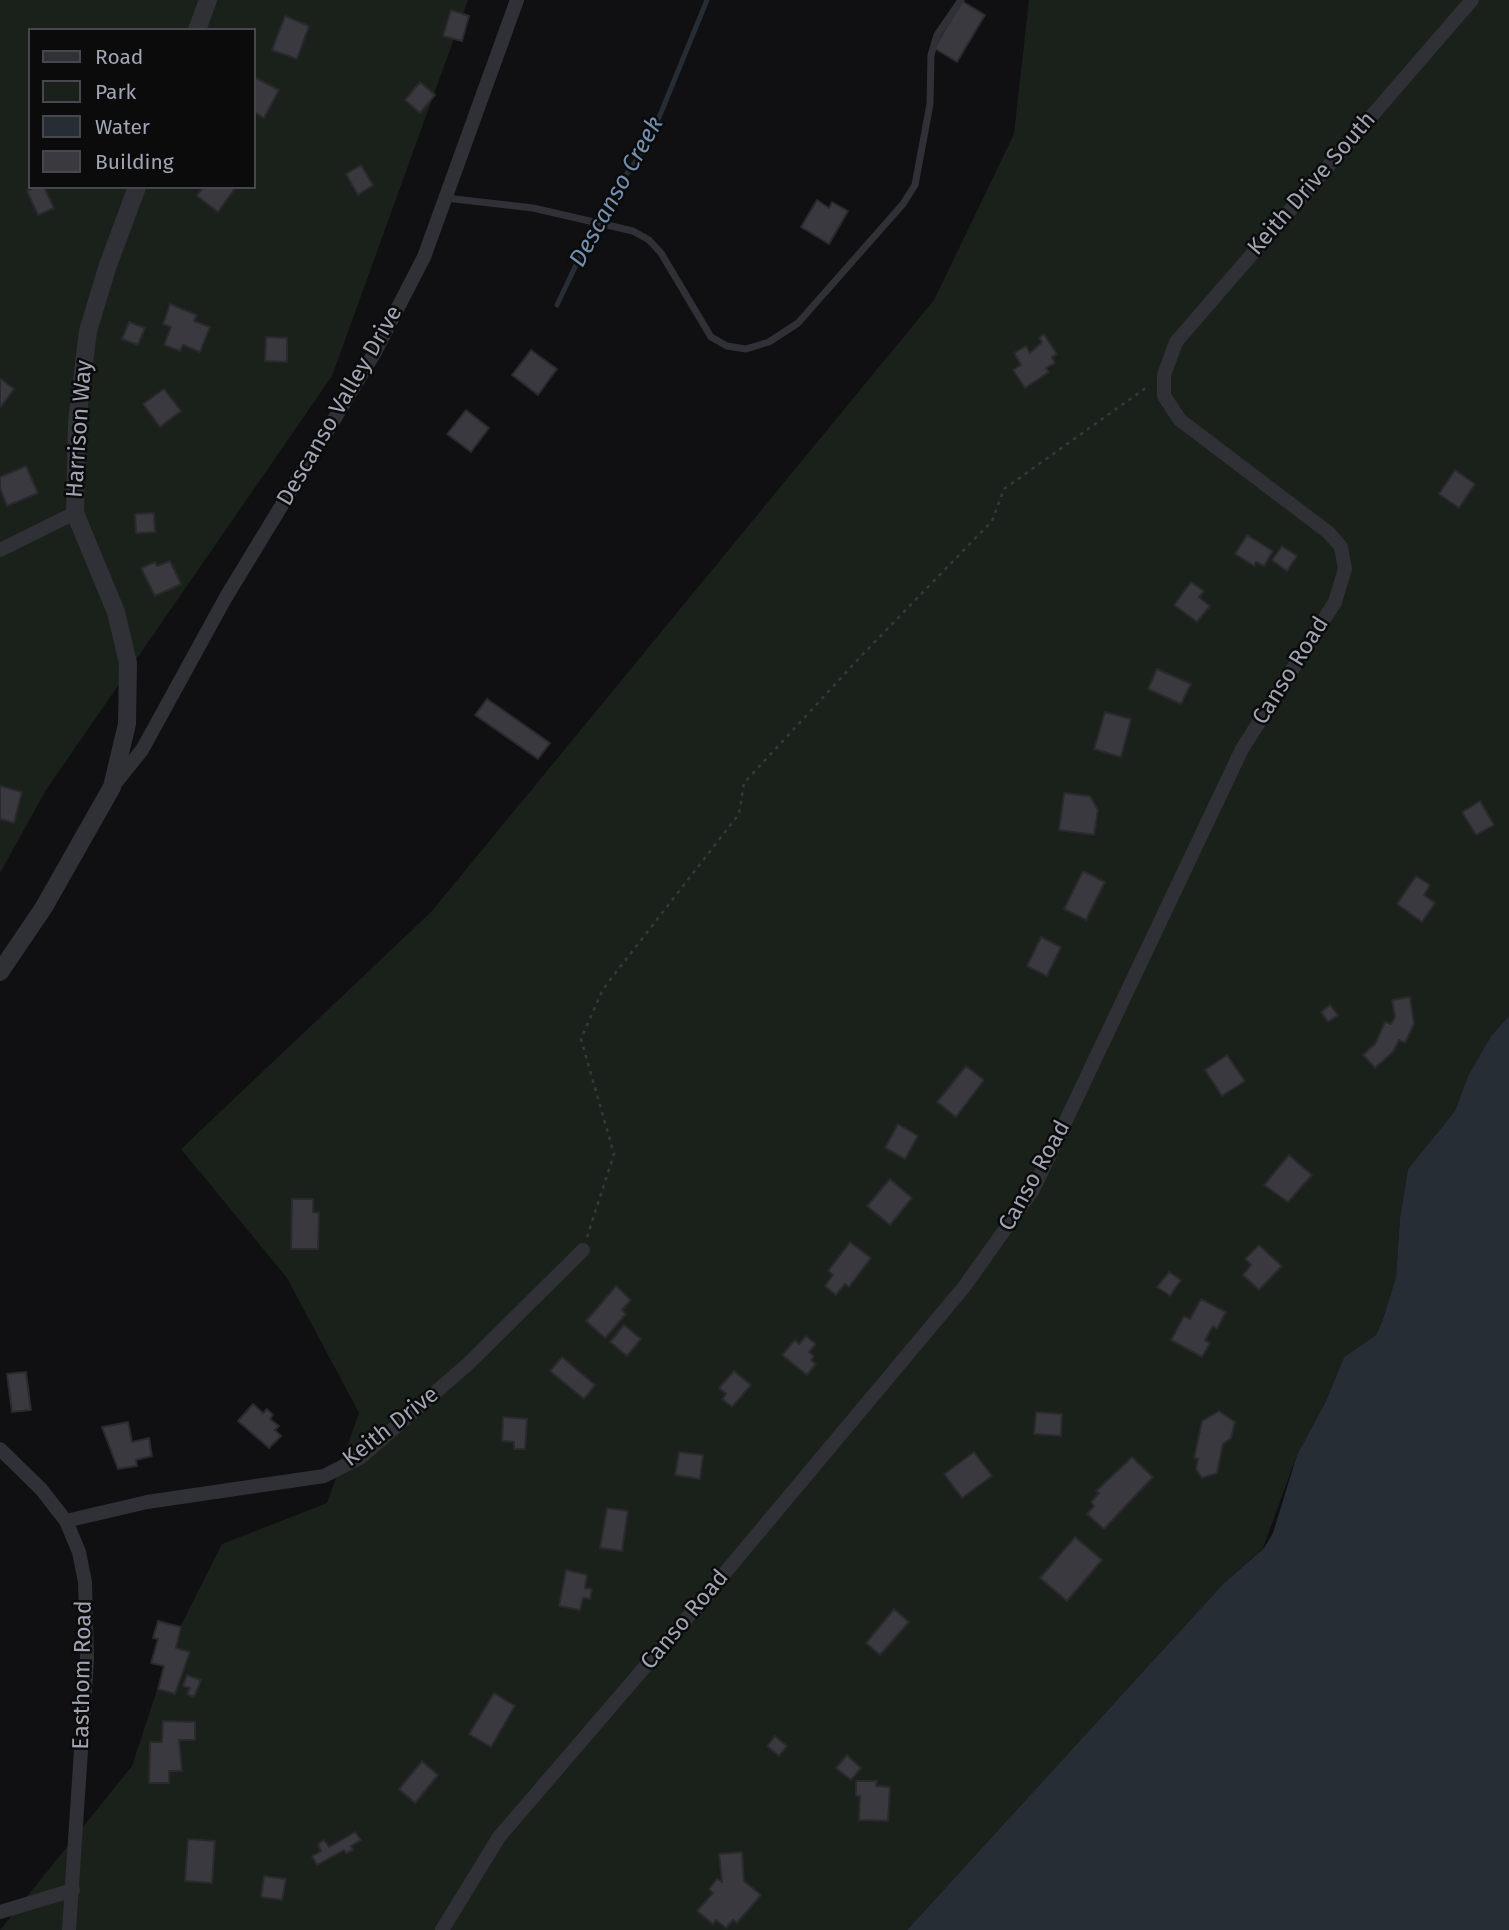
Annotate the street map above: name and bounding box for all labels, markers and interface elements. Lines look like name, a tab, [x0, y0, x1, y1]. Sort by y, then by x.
legend	[28, 28, 256, 189]
text: Road	[95, 44, 143, 70]
text: Park	[95, 79, 136, 105]
street label: Keith Drive South	[1242, 107, 1382, 261]
water label: Descanso Creek	[564, 112, 670, 272]
text: Water	[95, 114, 150, 140]
text: Building	[95, 149, 174, 175]
street label: Descanso Valley Drive	[271, 301, 409, 511]
street label: Harrison Way	[61, 359, 99, 499]
street label: Canso Road	[1247, 612, 1335, 730]
street label: Canso Road	[993, 1116, 1077, 1236]
street label: Keith Drive	[338, 1381, 444, 1473]
street label: Canso Road	[635, 1564, 735, 1676]
street label: Easthom Road	[68, 1600, 98, 1750]

